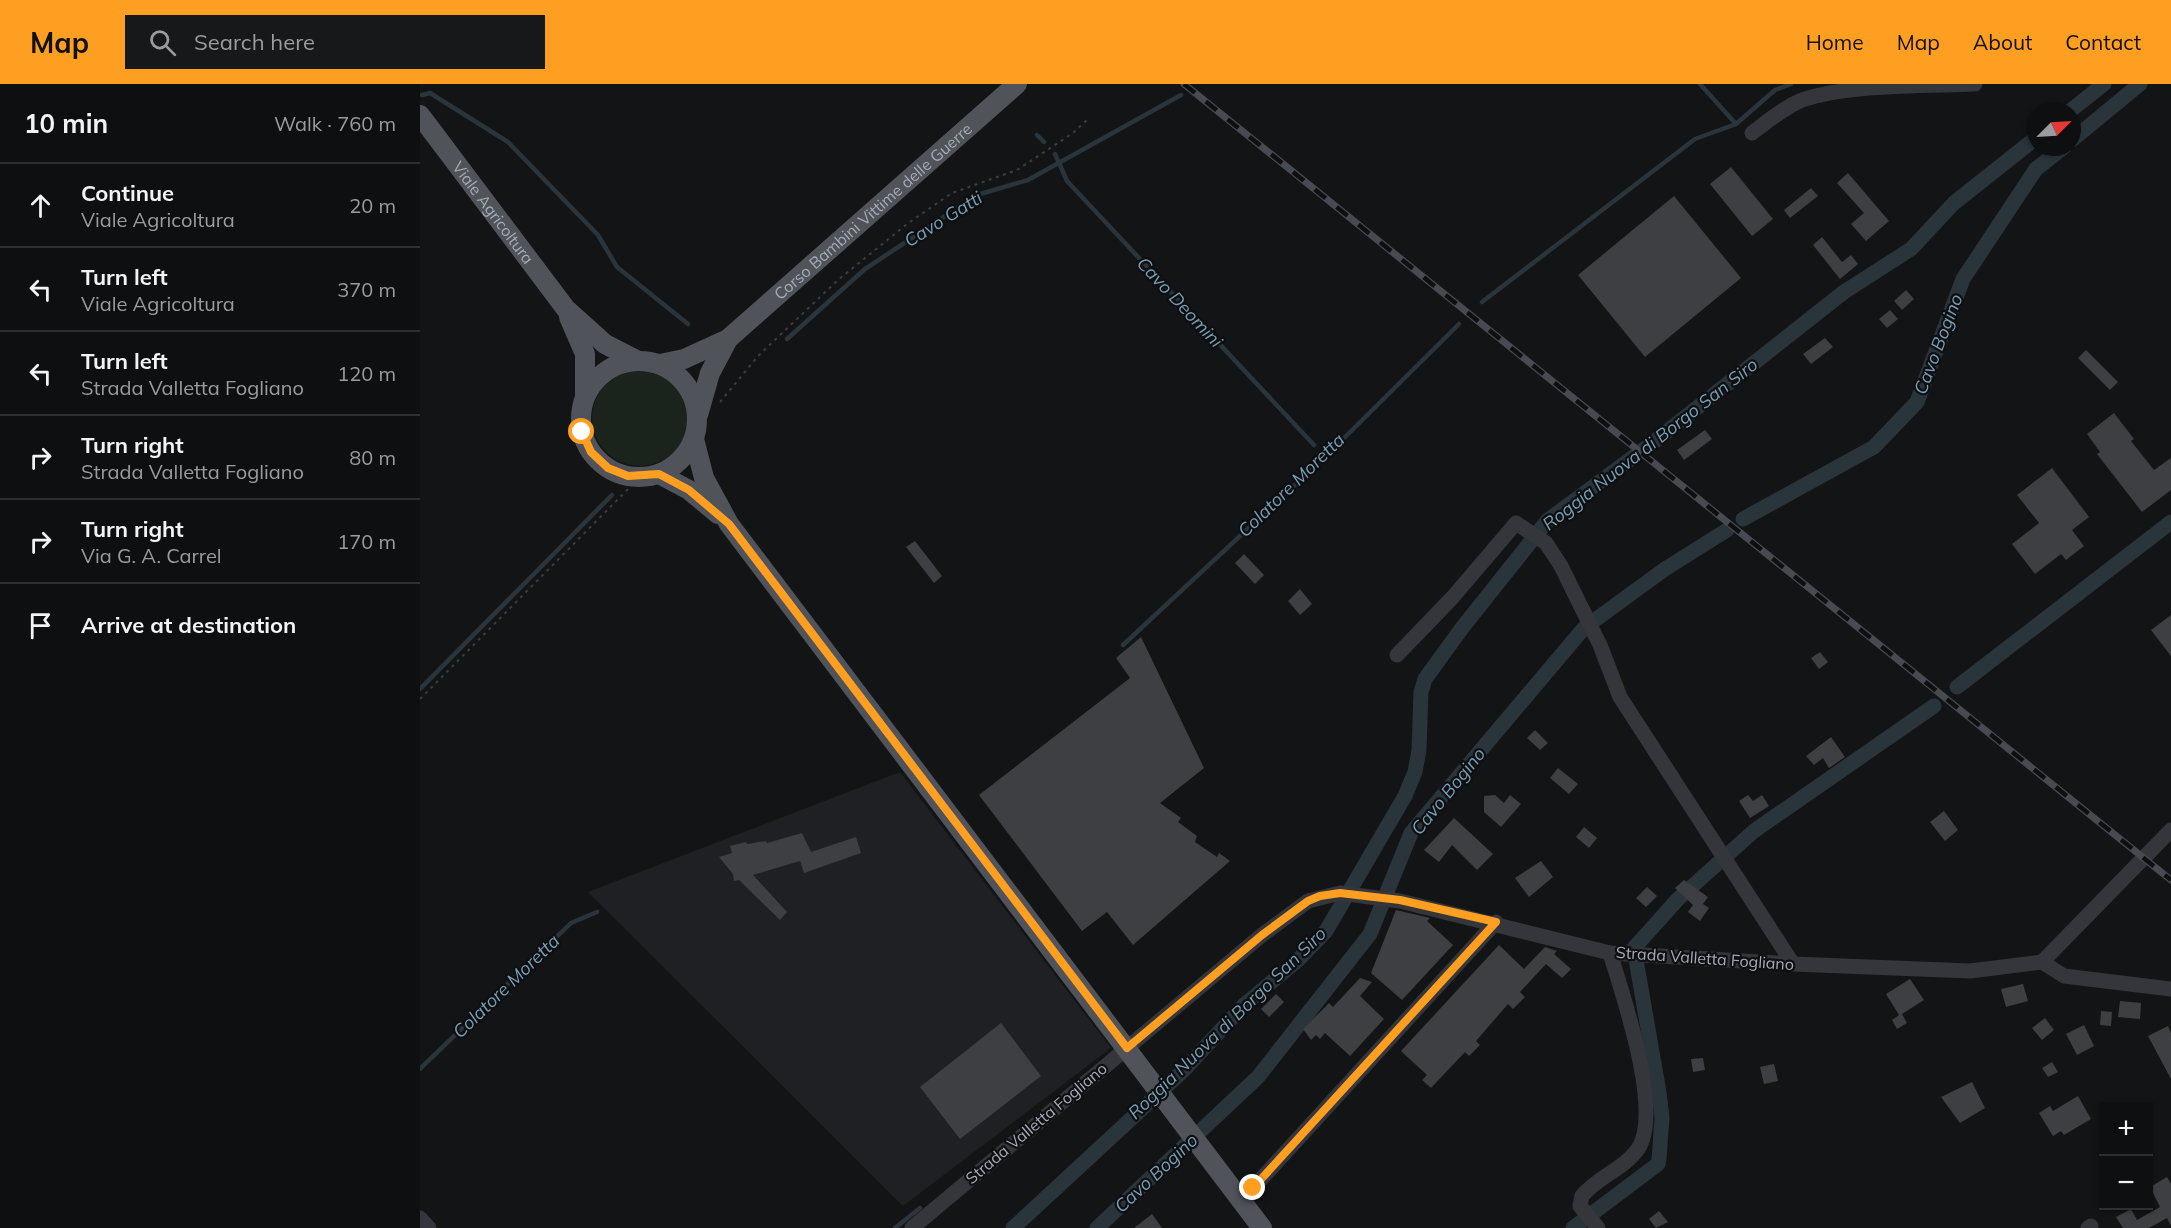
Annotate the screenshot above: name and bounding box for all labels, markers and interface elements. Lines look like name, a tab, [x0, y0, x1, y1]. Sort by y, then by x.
search box	[125, 15, 545, 69]
text: Map	[30, 25, 89, 60]
icon: search	[146, 26, 179, 59]
text: Search here	[194, 28, 315, 56]
text: Home	[1806, 29, 1864, 55]
text: Map	[1897, 29, 1940, 55]
text: About	[1973, 29, 2032, 55]
text: Contact	[2065, 29, 2141, 55]
north arrow	[2027, 102, 2081, 156]
text: 10 min	[24, 107, 108, 140]
text: Walk · 760 m	[274, 111, 396, 136]
street label: Corso Bambini Vittime delle Guerre	[770, 119, 976, 304]
street label: Viale Agricoltura	[448, 157, 538, 268]
text: Continue	[81, 179, 174, 207]
water label: Cavo Gatti	[900, 186, 987, 252]
icon: ahead	[24, 189, 57, 222]
text: 20 m	[349, 193, 396, 218]
text: Viale Agricoltura	[81, 207, 235, 232]
water label: Cavo Deomini	[1132, 252, 1228, 353]
text: Turn left	[81, 263, 168, 291]
icon: left	[24, 273, 57, 306]
text: 370 m	[337, 277, 396, 302]
text: Viale Agricoltura	[81, 291, 235, 316]
water label: Cavo Bogino	[1908, 291, 1968, 397]
text: Turn left	[81, 347, 168, 375]
water label: Roggia Nuova di Borgo San Siro	[1538, 353, 1762, 535]
icon: left	[24, 357, 57, 390]
text: 120 m	[337, 361, 396, 386]
text: Strada Valletta Fogliano	[81, 375, 304, 400]
route start	[568, 418, 594, 444]
water label: Colatore Moretta	[1233, 428, 1349, 542]
text: Turn right	[81, 431, 184, 459]
icon: right	[24, 441, 57, 474]
text: 80 m	[349, 445, 396, 470]
text: Strada Valletta Fogliano	[81, 459, 304, 484]
text: Turn right	[81, 515, 184, 543]
icon: right	[24, 525, 57, 558]
text: 170 m	[337, 529, 396, 554]
text: Via G. A. Carrel	[81, 543, 222, 568]
icon: arrive	[24, 609, 57, 642]
text: Arrive at destination	[81, 611, 296, 639]
water label: Cavo Bogino	[1406, 743, 1490, 839]
water label: Roggia Nuova di Borgo San Siro	[1123, 922, 1331, 1124]
water label: Colatore Moretta	[448, 929, 564, 1043]
street label: Strada Valletta Fogliano	[1615, 942, 1795, 974]
street label: Strada Valletta Fogliano	[961, 1058, 1111, 1188]
map controls	[2099, 1102, 2153, 1210]
button: +	[2099, 1102, 2153, 1156]
water label: Cavo Bogino	[1110, 1129, 1202, 1217]
button: −	[2099, 1156, 2153, 1210]
route end	[1239, 1174, 1265, 1200]

